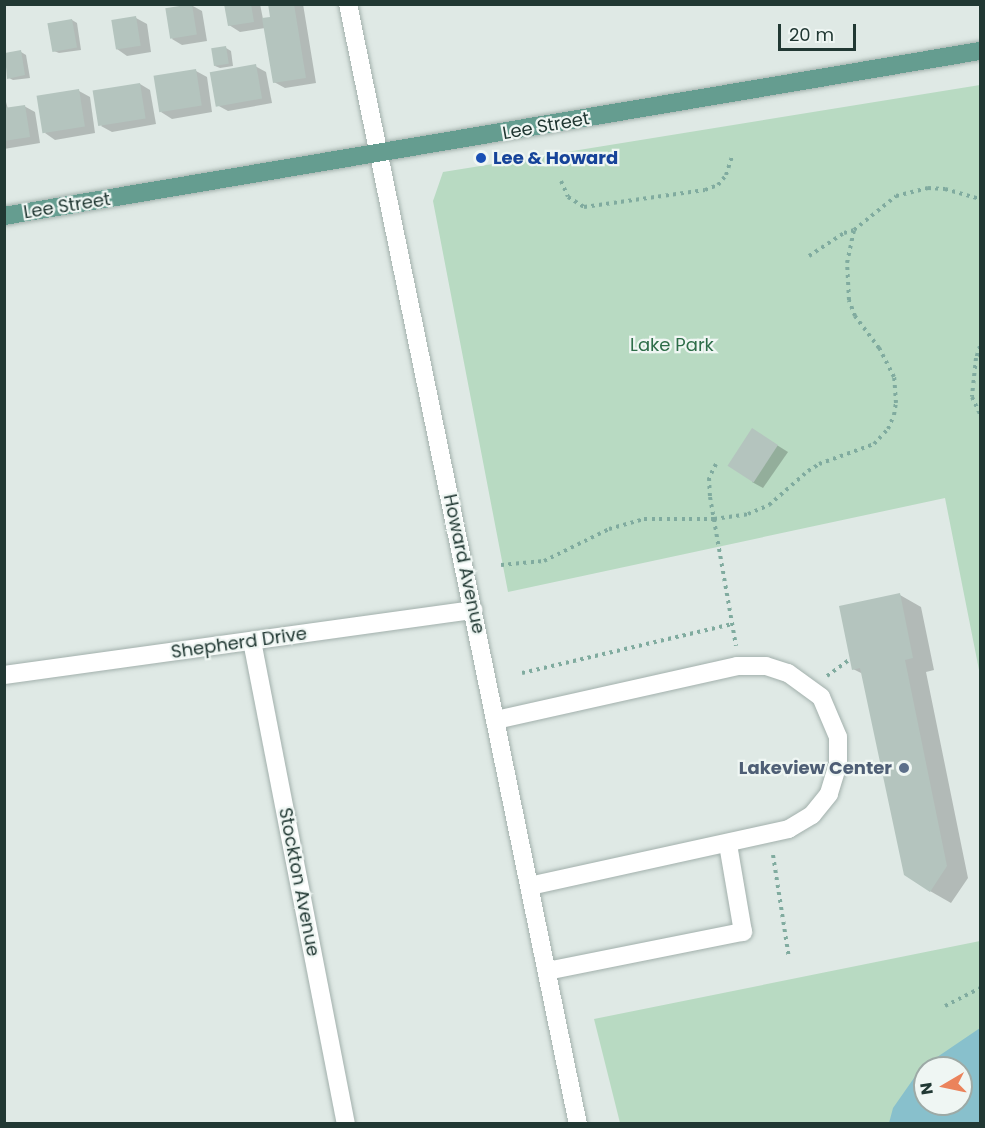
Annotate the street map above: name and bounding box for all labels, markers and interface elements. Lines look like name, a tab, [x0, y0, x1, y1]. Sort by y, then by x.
scale bar	[781, 12, 859, 50]
text: 20 m	[789, 22, 834, 47]
street label: Lee Street	[501, 108, 591, 144]
place label: Lee & Howard	[493, 147, 618, 169]
marker: Lee & Howard	[474, 151, 488, 165]
street label: Lee Street	[22, 188, 112, 224]
park label: Lake Park	[630, 334, 714, 356]
street label: Howard Avenue	[439, 492, 489, 636]
street label: Shepherd Drive	[170, 623, 308, 663]
place label: Lakeview Center	[739, 757, 892, 779]
marker: Lakeview Center	[897, 761, 911, 775]
street label: Stockton Avenue	[274, 806, 324, 958]
north arrow	[913, 1056, 973, 1116]
text: N	[914, 1081, 939, 1096]

